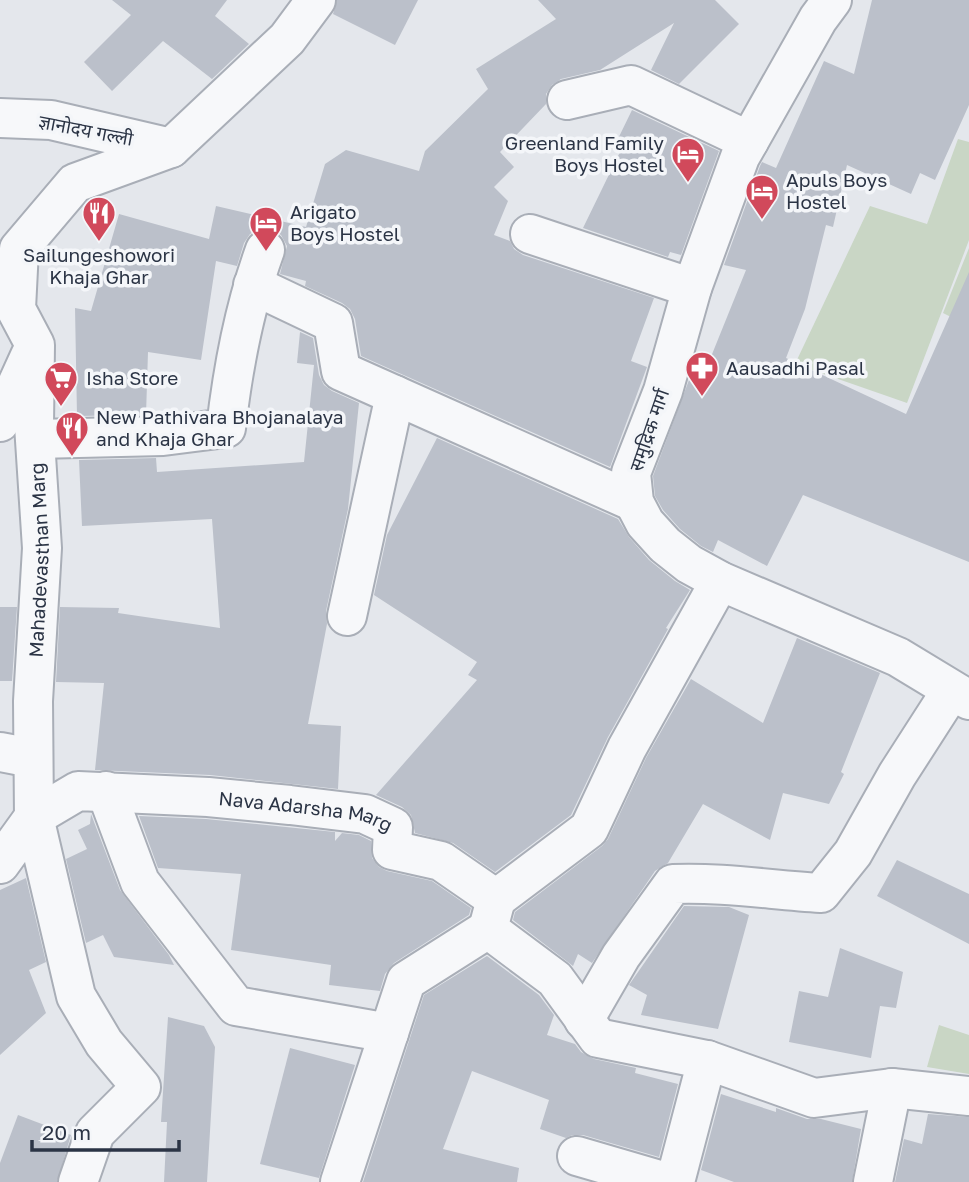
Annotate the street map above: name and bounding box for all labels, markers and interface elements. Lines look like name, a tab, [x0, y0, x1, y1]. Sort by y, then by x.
street label: ज्ञानोदय गल्ली	[37, 109, 136, 150]
place label: Greenland Family Boys Hostel	[505, 131, 664, 176]
hotel icon: Greenland Family Boys Hostel	[669, 135, 707, 184]
place label: Apuls Boys Hostel	[786, 168, 887, 213]
hotel icon: Apuls Boys Hostel	[743, 172, 781, 221]
restaurant icon: Sailungeshowori Khaja Ghar	[80, 194, 118, 243]
place label: Arigato Boys Hostel	[290, 200, 400, 245]
hotel icon: Arigato Boys Hostel	[247, 204, 285, 253]
place label: Sailungeshowori Khaja Ghar	[23, 243, 175, 288]
pharmacy icon: Aausadhi Pasal	[683, 349, 721, 398]
place label: Aausadhi Pasal	[726, 356, 865, 379]
supermarket icon: Isha Store	[42, 359, 80, 408]
place label: Isha Store	[86, 366, 178, 389]
street label: समुद्रिक मार्ग	[624, 385, 676, 475]
place label: New Pathivara Bhojanalaya and Khaja Ghar	[96, 405, 343, 450]
restaurant icon: New Pathivara Bhojanalaya and Khaja Ghar	[53, 409, 91, 458]
street label: Mahadevasthan Marg	[24, 462, 53, 658]
street label: Nava Adarsha Marg	[218, 786, 396, 836]
scale bar	[32, 1108, 178, 1152]
text: 20 m	[42, 1119, 91, 1145]

